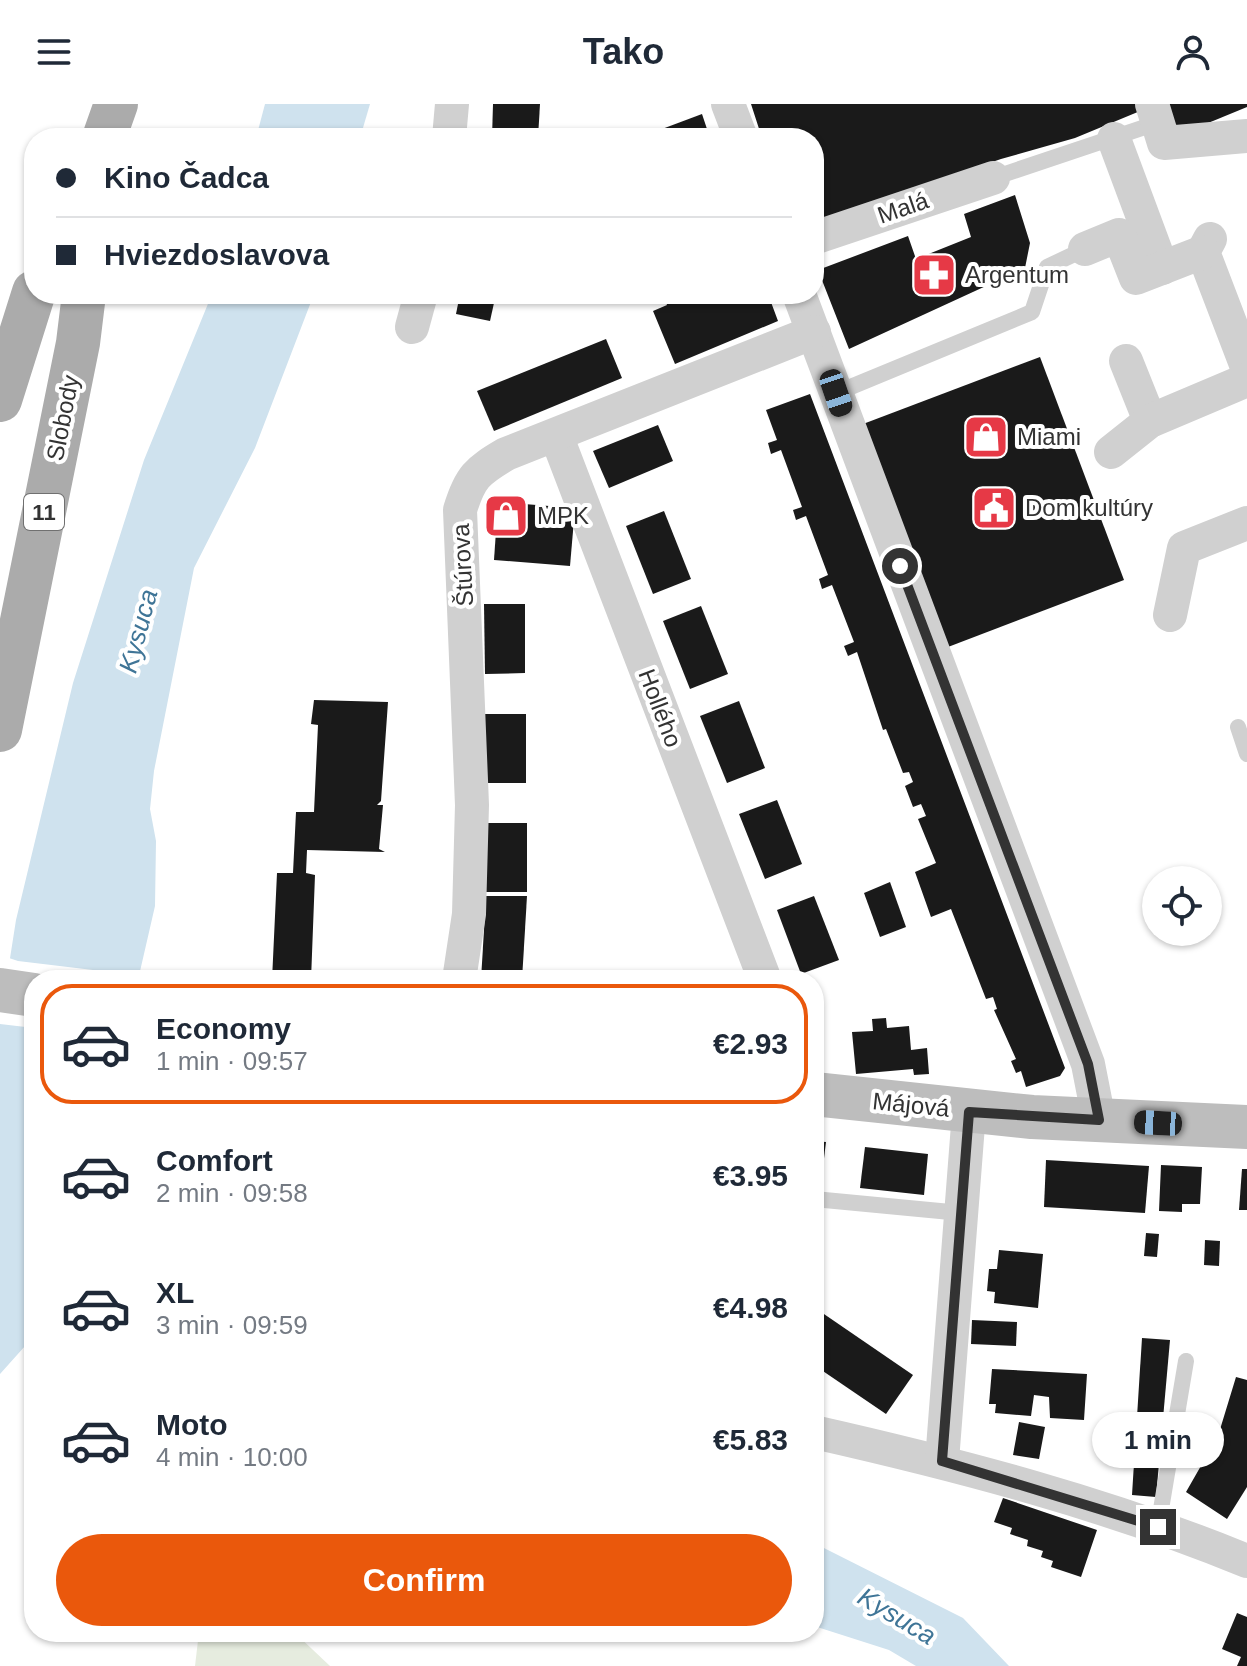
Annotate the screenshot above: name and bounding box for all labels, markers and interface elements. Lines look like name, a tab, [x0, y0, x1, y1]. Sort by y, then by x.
icon: menu	[32, 30, 76, 74]
icon: person	[1171, 30, 1215, 74]
text: Tako	[583, 31, 664, 72]
text: Kino Čadca	[104, 161, 269, 194]
street label: Malá	[874, 186, 932, 229]
text: Hviezdoslavova	[104, 238, 329, 271]
pharmacy icon: Argentum	[910, 251, 958, 299]
place label: Argentum	[965, 261, 1069, 288]
car	[817, 366, 855, 420]
street label: Slobody	[41, 373, 84, 463]
shop icon: Miami	[962, 413, 1010, 461]
place label: Miami	[1017, 423, 1081, 450]
public building icon: Dom kultúry	[970, 484, 1018, 532]
shop icon: MPK	[482, 492, 530, 540]
road number: 11	[24, 494, 64, 530]
place label: Dom kultúry	[1025, 494, 1153, 521]
place label: MPK	[537, 502, 589, 529]
street label: Štúrova	[447, 522, 478, 607]
route start	[882, 548, 918, 584]
water label: Kysuca	[112, 586, 164, 676]
street label: Hollého	[633, 665, 688, 751]
map controls	[1142, 866, 1222, 946]
button: locate	[1142, 866, 1222, 946]
icon: car	[60, 1008, 132, 1080]
text: Economy	[156, 1012, 291, 1045]
text: €2.93	[713, 1027, 788, 1060]
text: 1 min · 09:57	[156, 1046, 308, 1076]
street label: Májová	[871, 1087, 952, 1122]
car	[1133, 1110, 1183, 1136]
icon: car	[60, 1140, 132, 1212]
text: Comfort	[156, 1144, 273, 1177]
text: €3.95	[713, 1159, 788, 1192]
text: 2 min · 09:58	[156, 1178, 308, 1208]
icon: car	[60, 1272, 132, 1344]
text: XL	[156, 1276, 194, 1309]
text: €4.98	[713, 1291, 788, 1324]
text: 3 min · 09:59	[156, 1310, 308, 1340]
icon: car	[60, 1404, 132, 1476]
text: Moto	[156, 1408, 228, 1441]
callout: 1 min	[1092, 1411, 1224, 1467]
text: €5.83	[713, 1423, 788, 1456]
text: 1 min	[1124, 1425, 1192, 1455]
text: 4 min · 10:00	[156, 1442, 308, 1472]
route end	[1140, 1509, 1176, 1545]
button: Confirm	[56, 1534, 792, 1626]
water label: Kysuca	[853, 1581, 941, 1651]

